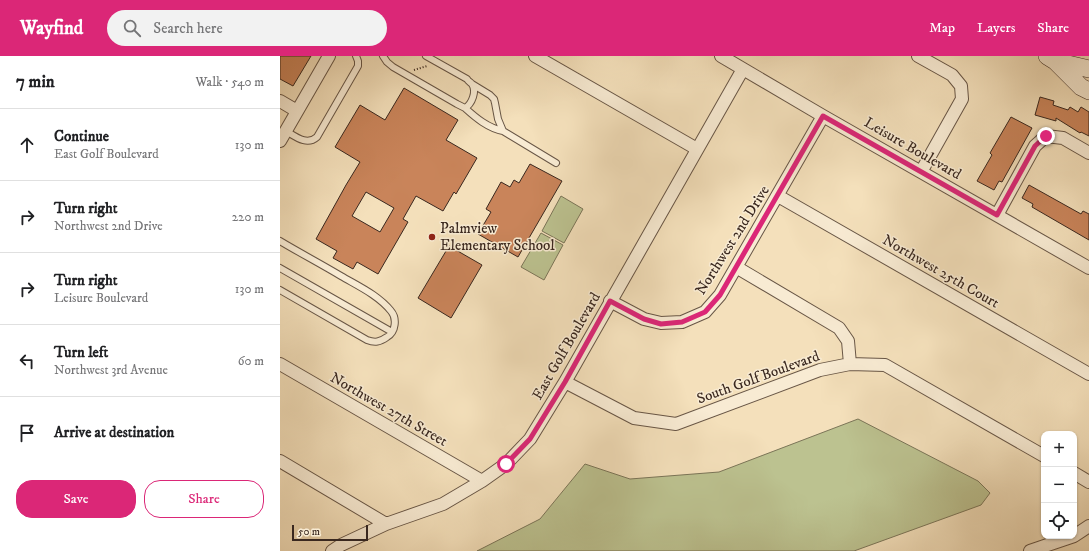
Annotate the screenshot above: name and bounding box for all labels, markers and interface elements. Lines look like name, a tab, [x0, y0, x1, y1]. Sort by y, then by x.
search box	[107, 10, 387, 46]
text: Wayfind	[20, 17, 83, 40]
icon: search	[121, 17, 143, 39]
text: Search here	[153, 19, 223, 38]
text: Map	[929, 19, 955, 37]
text: Layers	[977, 19, 1015, 37]
text: Share	[1037, 19, 1069, 37]
text: 7 min	[16, 71, 55, 93]
text: Walk · 540 m	[195, 74, 264, 90]
street label: Leisure Boulevard	[861, 113, 965, 184]
text: Continue	[54, 127, 109, 146]
route end	[1037, 127, 1055, 145]
icon: ahead	[16, 134, 38, 156]
text: 130 m	[235, 137, 264, 153]
text: East Golf Boulevard	[54, 146, 159, 162]
street label: Northwest 2nd Drive	[691, 182, 774, 299]
text: Turn right	[54, 199, 117, 218]
icon: right	[16, 206, 38, 228]
text: 220 m	[232, 209, 264, 225]
text: Northwest 2nd Drive	[54, 218, 163, 234]
place label: Palmview Elementary School	[440, 219, 555, 255]
street label: Northwest 25th Court	[879, 230, 1003, 313]
marker: Palmview Elementary School	[427, 232, 437, 242]
text: Turn right	[54, 271, 117, 290]
icon: right	[16, 278, 38, 300]
text: 130 m	[235, 281, 264, 297]
street label: East Golf Boulevard	[528, 289, 605, 403]
text: Leisure Boulevard	[54, 290, 148, 306]
text: Turn left	[54, 343, 108, 362]
street label: South Golf Boulevard	[694, 346, 823, 408]
icon: left	[16, 350, 38, 372]
text: 60 m	[238, 353, 264, 369]
text: Northwest 3rd Avenue	[54, 362, 168, 378]
street label: Northwest 27th Street	[327, 368, 451, 451]
icon: arrive	[16, 422, 38, 444]
text: Arrive at destination	[54, 423, 174, 442]
map controls	[1041, 431, 1077, 539]
button: +	[1041, 431, 1077, 467]
route start	[497, 455, 515, 473]
button: −	[1041, 467, 1077, 503]
button: Save	[16, 480, 136, 518]
button: Share	[144, 480, 264, 518]
button: locate	[1041, 503, 1077, 539]
scale bar	[292, 523, 368, 542]
text: 50 m	[298, 525, 320, 539]

